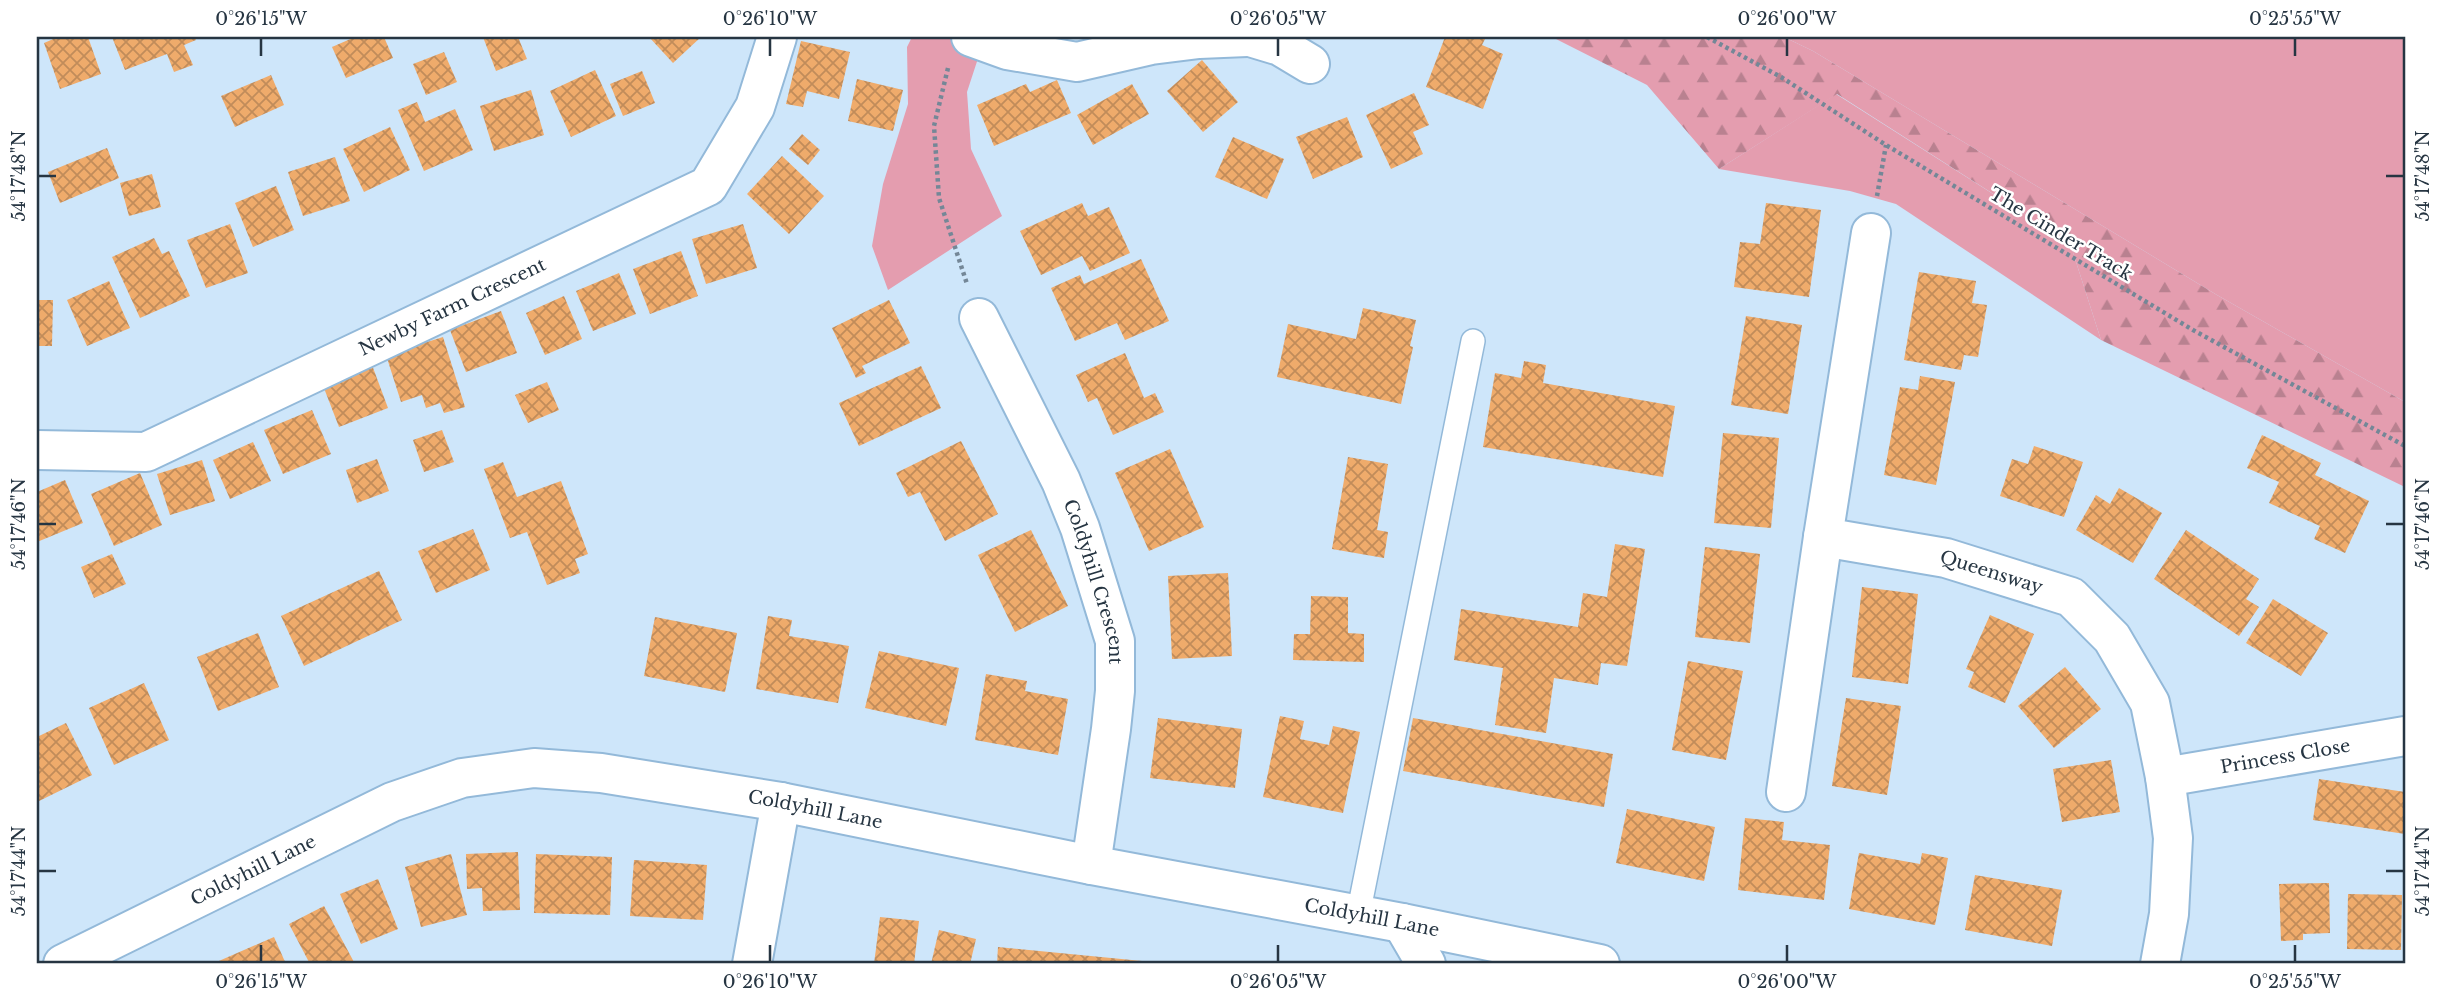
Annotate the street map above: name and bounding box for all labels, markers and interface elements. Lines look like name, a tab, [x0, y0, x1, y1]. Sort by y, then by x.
text: 0°26'15"W	[215, 8, 308, 30]
text: 0°26'10"W	[723, 8, 818, 30]
text: 0°26'05"W	[1230, 8, 1327, 30]
text: 0°26'00"W	[1737, 8, 1837, 30]
text: 0°25'55"W	[2249, 8, 2342, 30]
text: 54°17'48"N	[8, 130, 30, 222]
text: 54°17'48"N	[2412, 130, 2434, 222]
street label: The Cinder Track	[1986, 183, 2136, 285]
street label: Newby Farm Crescent	[356, 253, 549, 361]
text: 54°17'46"N	[8, 478, 30, 570]
text: 54°17'46"N	[2412, 478, 2434, 570]
street label: Coldyhill Crescent	[1059, 496, 1127, 664]
street label: Queensway	[1937, 546, 2046, 599]
street label: Princess Close	[2219, 735, 2352, 778]
street label: Coldyhill Lane	[746, 786, 885, 833]
text: 54°17'44"N	[8, 826, 30, 916]
text: 54°17'44"N	[2412, 826, 2434, 916]
street label: Coldyhill Lane	[187, 830, 319, 910]
street label: Coldyhill Lane	[1303, 894, 1441, 941]
text: 0°26'15"W	[215, 971, 308, 993]
text: 0°26'10"W	[723, 971, 818, 993]
text: 0°26'05"W	[1230, 971, 1327, 993]
text: 0°26'00"W	[1737, 971, 1837, 993]
text: 0°25'55"W	[2249, 971, 2342, 993]

